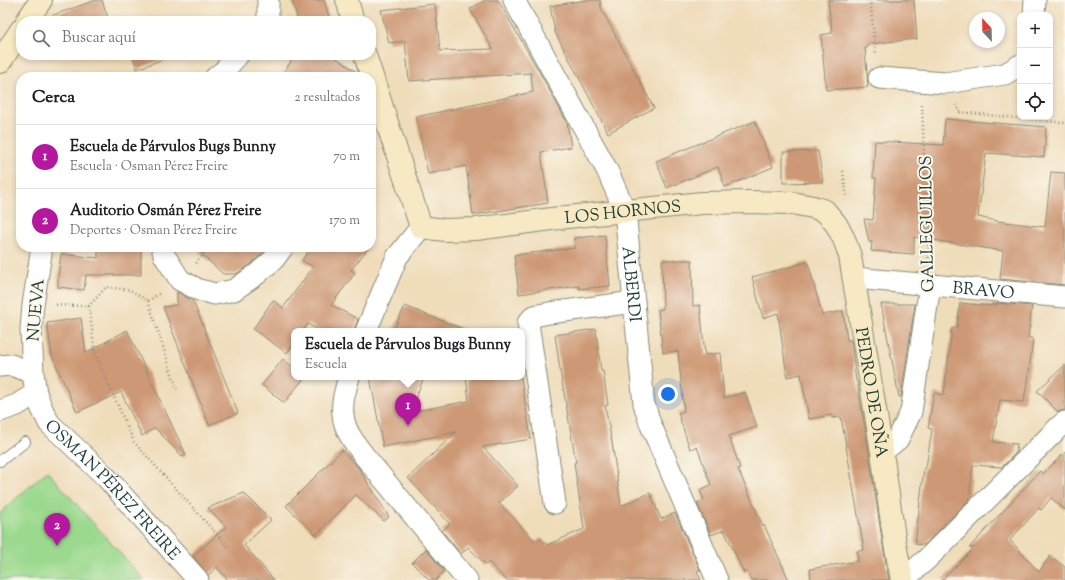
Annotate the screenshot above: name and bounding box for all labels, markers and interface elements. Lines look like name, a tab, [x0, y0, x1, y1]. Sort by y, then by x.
north arrow	[969, 12, 1005, 48]
map controls	[1017, 12, 1053, 120]
button: +	[1017, 12, 1053, 48]
search box	[16, 16, 376, 60]
icon: search	[30, 27, 52, 49]
text: Buscar aquí	[62, 28, 136, 49]
button: −	[1017, 48, 1053, 84]
button: locate	[1017, 84, 1053, 120]
text: Cerca	[32, 86, 75, 110]
text: 2 resultados	[294, 89, 360, 107]
text: Escuela de Párvulos Bugs Bunny	[70, 137, 276, 158]
text: 1	[43, 148, 47, 166]
text: 70 m	[333, 148, 360, 166]
street label: GALLEGUILLOS	[915, 155, 941, 293]
text: Escuela · Osman Pérez Freire	[70, 158, 228, 176]
street label: LOS HORNOS	[564, 195, 682, 231]
text: Auditorio Osmán Pérez Freire	[70, 201, 261, 222]
text: 2	[42, 212, 48, 230]
text: 170 m	[329, 212, 360, 230]
text: Deportes · Osman Pérez Freire	[70, 222, 237, 240]
street label: ALBERDI	[615, 245, 646, 324]
street label: BRAVO	[951, 277, 1015, 306]
street label: NUEVA	[22, 278, 52, 343]
street label: PEDRO DE OÑA	[848, 326, 893, 460]
popup	[291, 328, 525, 380]
text: Escuela de Párvulos Bugs Bunny	[305, 335, 511, 356]
text: Escuela	[305, 356, 347, 374]
your location	[658, 384, 678, 404]
pin: 1	[395, 393, 421, 426]
street label: OSMAN PÉREZ FREIRE	[39, 415, 185, 566]
pin: 2	[44, 513, 70, 546]

